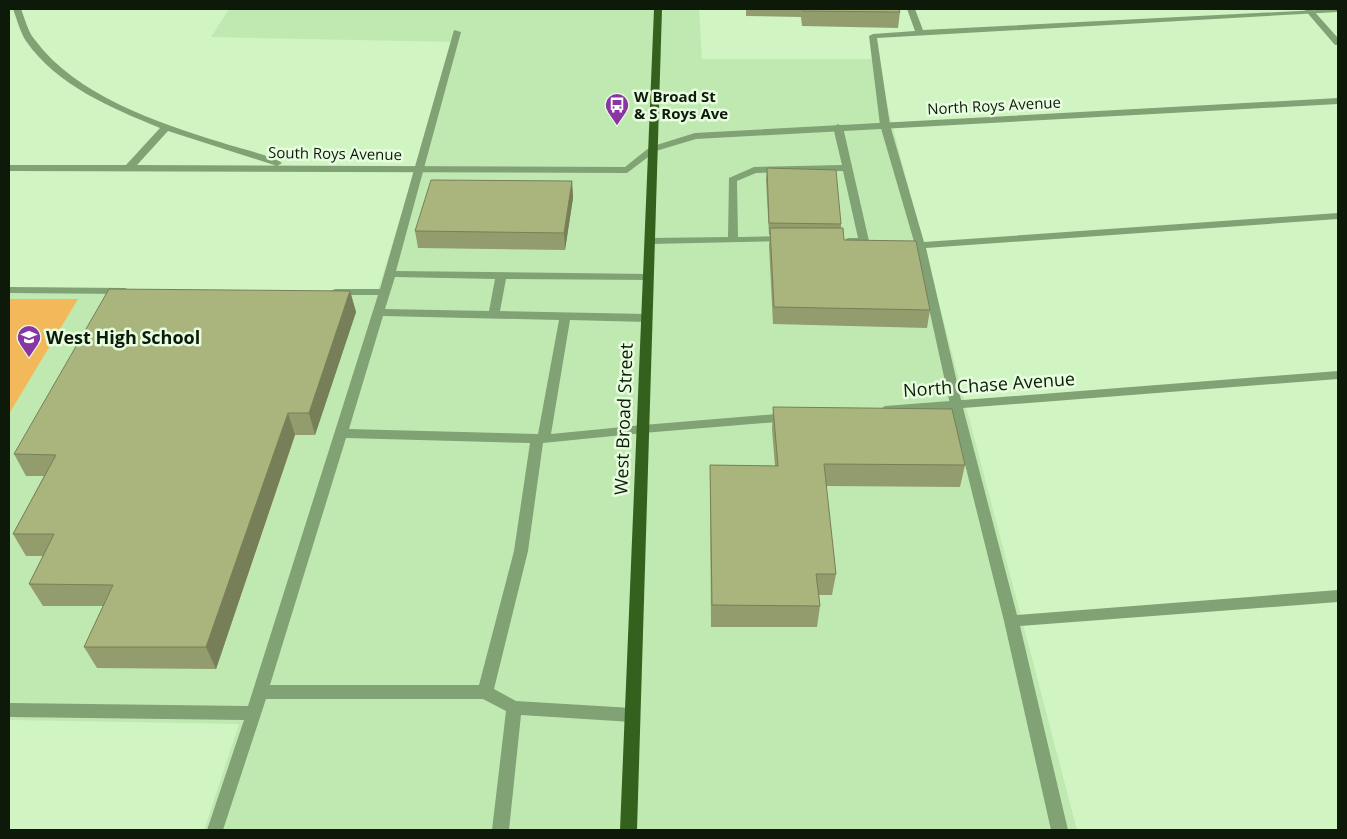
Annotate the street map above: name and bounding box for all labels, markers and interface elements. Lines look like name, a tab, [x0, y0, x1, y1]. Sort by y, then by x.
place label: W Broad St & S Roys Ave	[634, 86, 728, 123]
bus stop icon: W Broad St & S Roys Ave	[604, 92, 630, 126]
street label: North Roys Avenue	[927, 92, 1061, 118]
street label: South Roys Avenue	[268, 142, 402, 164]
school or university icon: West High School	[16, 324, 42, 358]
place label: West High School	[46, 325, 200, 349]
street label: West Broad Street	[608, 343, 638, 495]
street label: North Chase Avenue	[902, 366, 1076, 402]

